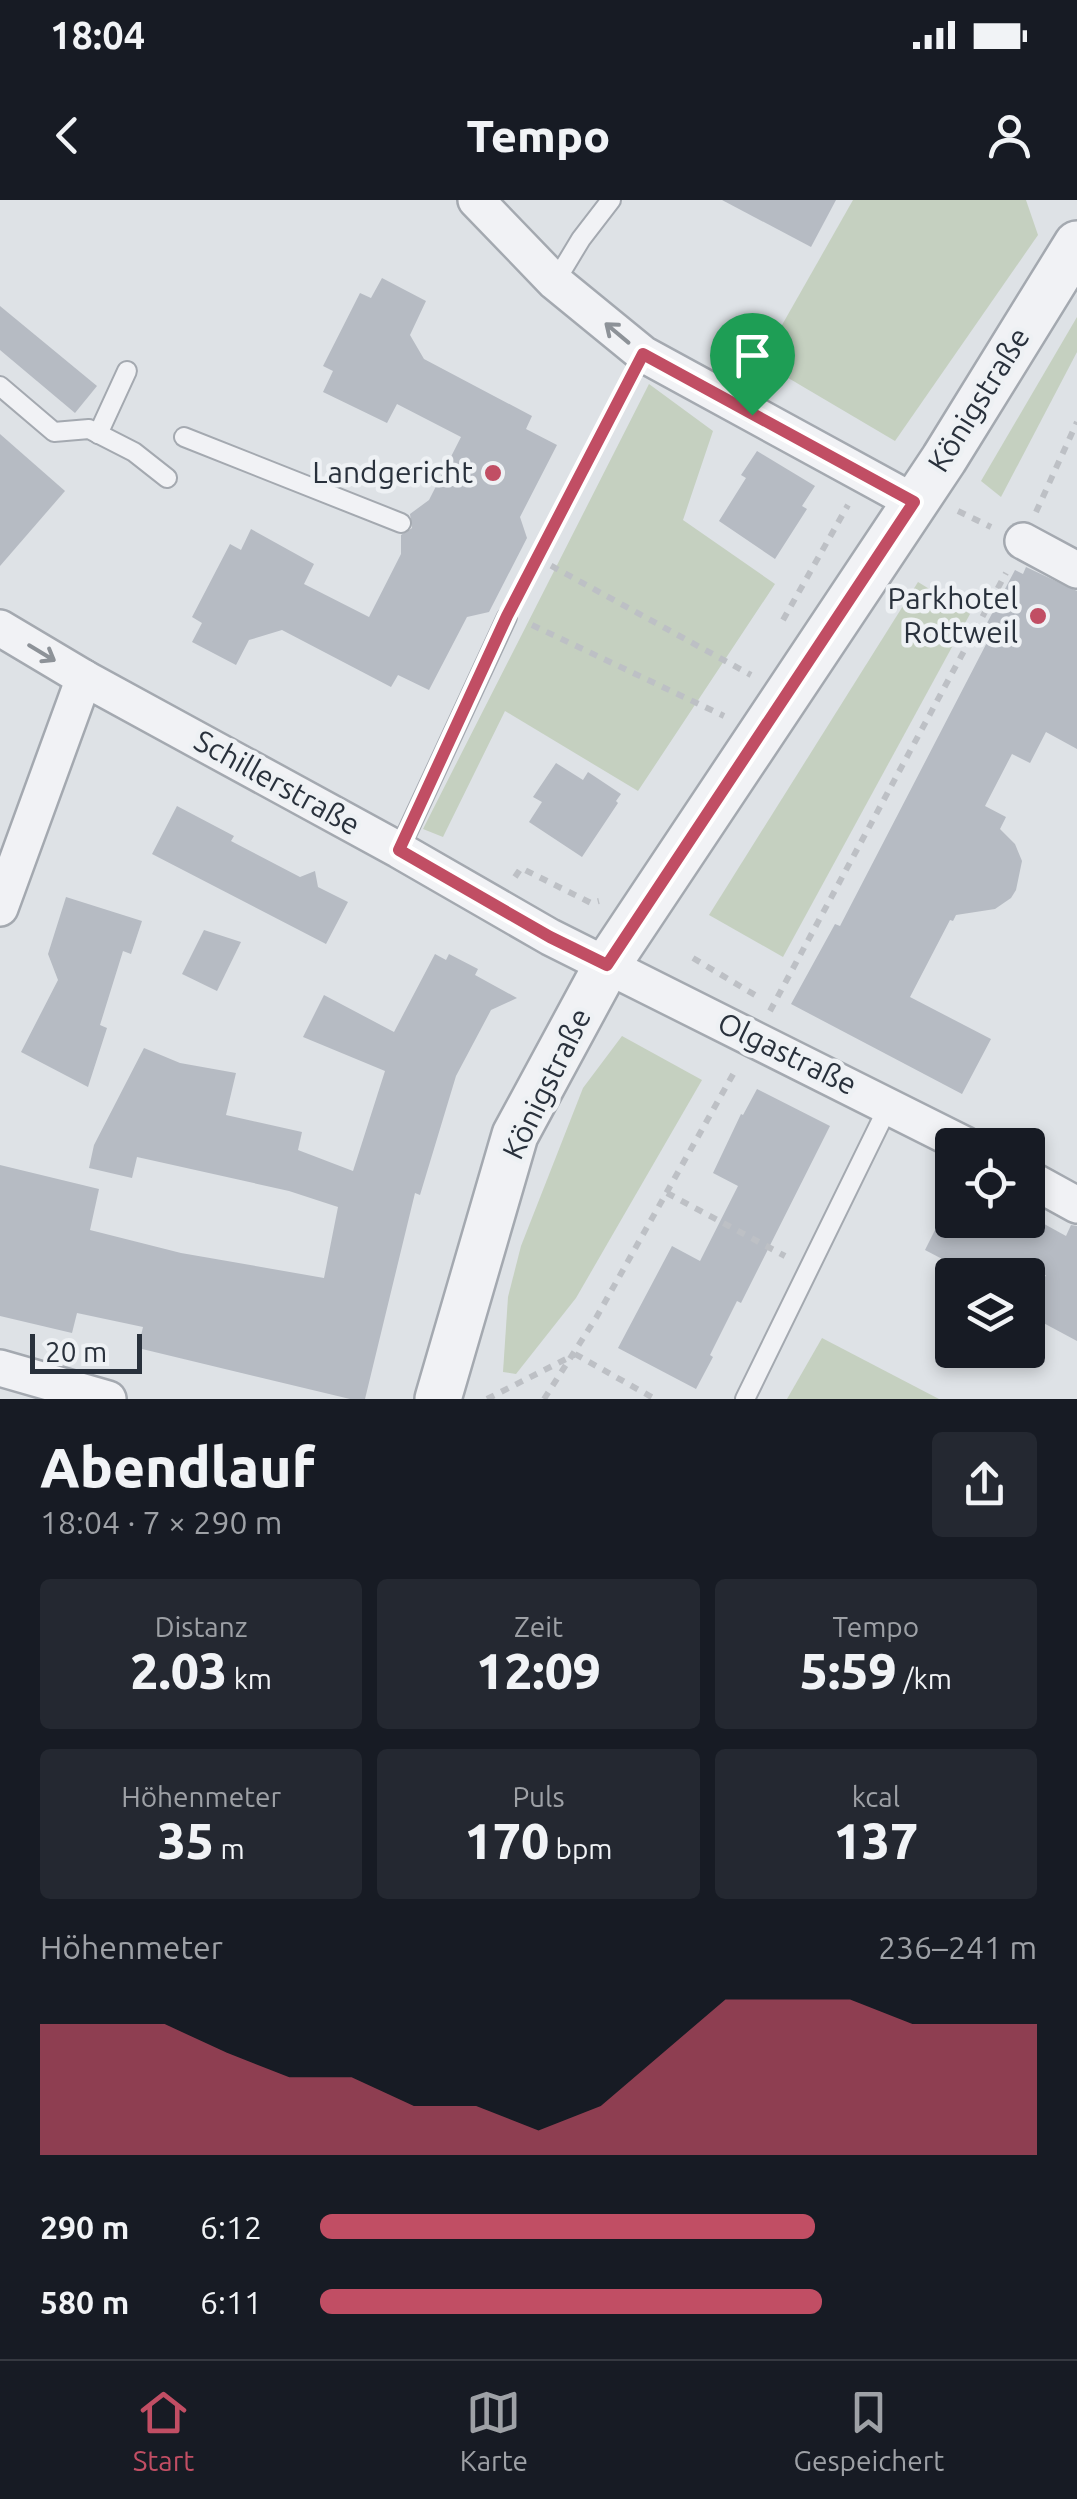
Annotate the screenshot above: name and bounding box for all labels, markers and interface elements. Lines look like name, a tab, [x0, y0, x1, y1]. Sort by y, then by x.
text: 18:04	[50, 14, 145, 56]
icon: back	[40, 108, 95, 163]
icon: person	[982, 108, 1037, 163]
text: Tempo	[467, 110, 610, 161]
pin	[710, 313, 795, 416]
street label: Königstraße	[920, 321, 1036, 478]
one-way arrow	[604, 322, 630, 344]
icon: arrive	[725, 328, 780, 383]
place label: Landgericht	[312, 455, 473, 489]
marker: Landgericht	[482, 462, 504, 484]
place label: Parkhotel Rottweil	[888, 581, 1018, 649]
marker: Parkhotel Rottweil	[1027, 605, 1049, 627]
one-way arrow	[27, 643, 56, 663]
street label: Schillerstraße	[189, 723, 366, 842]
street label: Königstraße	[495, 1003, 597, 1164]
street label: Olgastraße	[713, 1005, 862, 1101]
map controls	[935, 1128, 1045, 1368]
button: locate	[935, 1128, 1045, 1238]
button: layers	[935, 1258, 1045, 1368]
scale bar	[30, 1329, 142, 1374]
text: 20 m	[45, 1336, 107, 1367]
button: share	[932, 1432, 1037, 1537]
text: Abendlauf	[40, 1436, 315, 1497]
text: 18:04 · 7 × 290 m	[40, 1504, 282, 1540]
text: Distanz	[155, 1611, 248, 1642]
text: Zeit	[514, 1611, 563, 1642]
text: Tempo	[833, 1611, 919, 1642]
text: 2.03	[130, 1642, 227, 1698]
text: 12:09	[476, 1642, 601, 1698]
text: 5:59	[800, 1642, 897, 1698]
text: km	[227, 1663, 272, 1694]
text: /km	[897, 1663, 952, 1694]
text: Höhenmeter	[121, 1781, 281, 1812]
text: Puls	[512, 1781, 565, 1812]
text: kcal	[852, 1781, 900, 1812]
text: 35	[158, 1812, 214, 1868]
text: 170	[465, 1812, 549, 1868]
text: 137	[834, 1812, 918, 1868]
text: m	[214, 1833, 245, 1864]
text: bpm	[549, 1833, 612, 1864]
text: Höhenmeter	[40, 1929, 223, 1965]
text: 236–241 m	[878, 1929, 1037, 1965]
text: 290 m	[40, 2209, 129, 2245]
text: 6:12	[200, 2209, 262, 2245]
text: 580 m	[40, 2284, 129, 2320]
text: 6:11	[200, 2284, 262, 2320]
tab: Start	[133, 2385, 194, 2476]
tab: Karte	[460, 2385, 528, 2476]
tab: Gespeichert	[793, 2385, 944, 2476]

